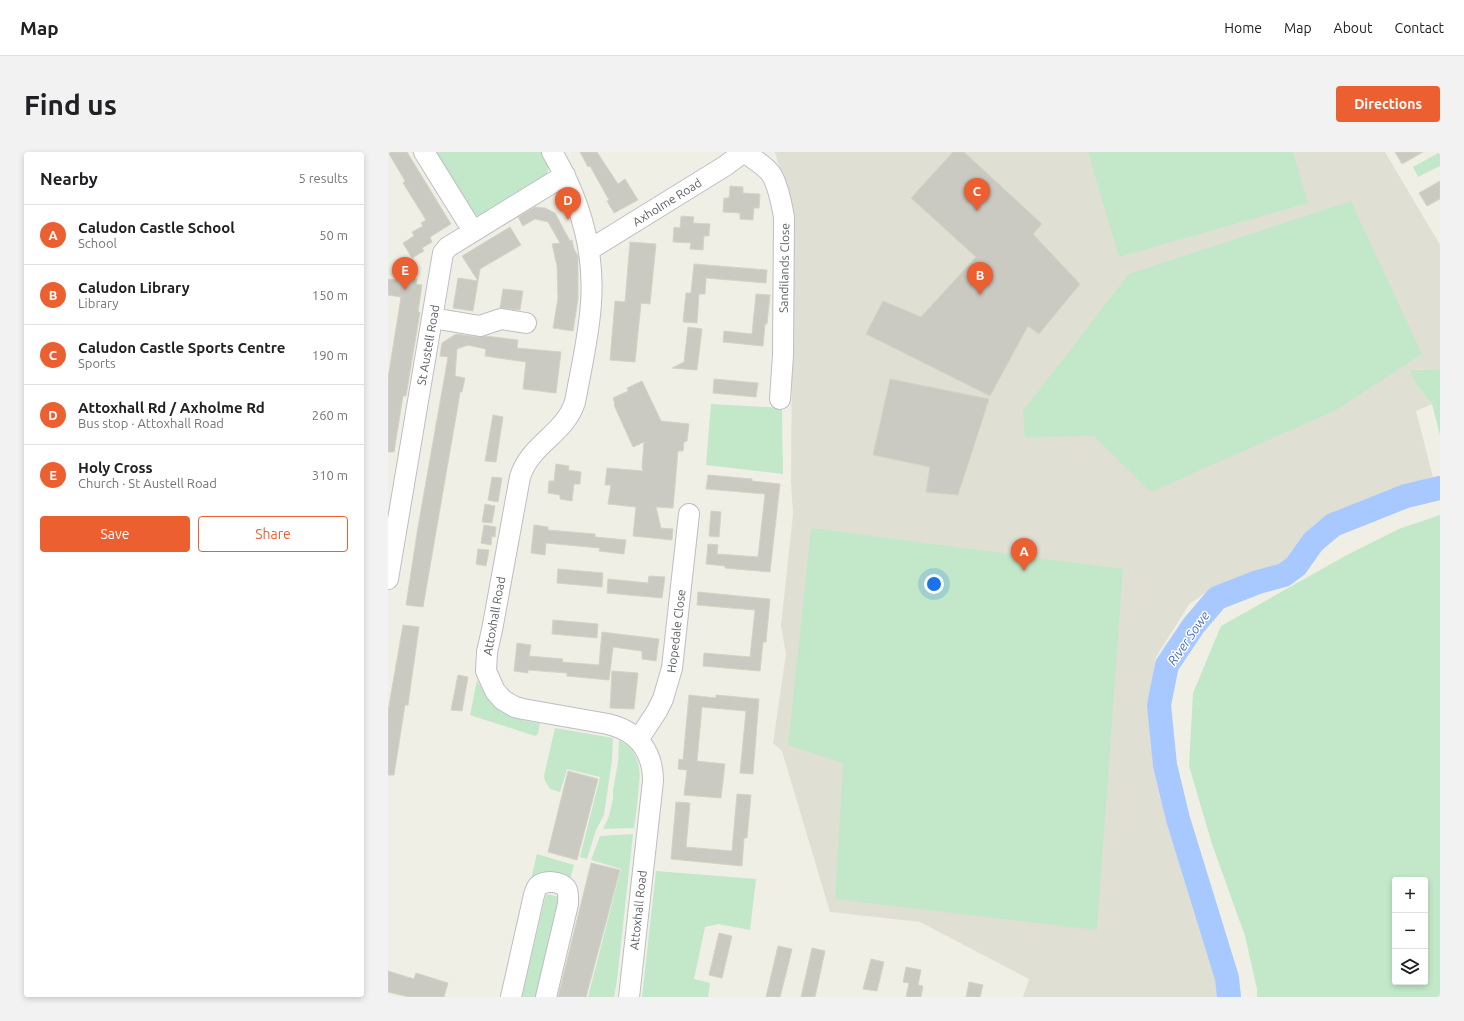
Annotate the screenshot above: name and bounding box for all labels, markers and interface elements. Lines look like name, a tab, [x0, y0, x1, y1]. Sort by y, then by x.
text: Map	[20, 17, 59, 39]
text: Home	[1224, 20, 1262, 36]
text: Map	[1284, 20, 1312, 36]
text: About	[1334, 20, 1373, 36]
text: Contact	[1395, 20, 1444, 36]
button: Directions	[1336, 86, 1440, 122]
text: Find us	[24, 89, 117, 120]
text: Nearby	[40, 169, 98, 188]
text: 5 results	[298, 171, 348, 185]
street label: Axholme Road	[630, 176, 704, 228]
pin: C	[964, 178, 990, 211]
pin: D	[555, 187, 581, 220]
text: Caludon Castle School	[78, 219, 235, 236]
street label: Sandilands Close	[777, 223, 791, 313]
text: A	[48, 228, 58, 242]
text: 50 m	[319, 228, 348, 242]
text: School	[78, 236, 117, 250]
pin: E	[392, 257, 418, 290]
pin: B	[967, 262, 993, 295]
text: Caludon Library	[78, 279, 190, 296]
text: B	[49, 288, 57, 302]
text: 150 m	[312, 288, 348, 302]
text: Library	[78, 296, 118, 310]
street label: St Austell Road	[415, 304, 441, 386]
text: Caludon Castle Sports Centre	[78, 339, 285, 356]
text: C	[49, 348, 57, 362]
text: 190 m	[312, 348, 348, 362]
text: Sports	[78, 356, 116, 370]
text: Attoxhall Rd / Axholme Rd	[78, 399, 265, 416]
text: D	[48, 408, 58, 422]
text: 260 m	[312, 408, 348, 422]
text: Bus stop · Attoxhall Road	[78, 416, 224, 430]
text: Holy Cross	[78, 459, 153, 476]
text: E	[49, 468, 57, 482]
text: 310 m	[312, 468, 348, 482]
text: Church · St Austell Road	[78, 476, 217, 490]
button: Save	[40, 516, 190, 552]
button: Share	[198, 516, 348, 552]
pin: A	[1011, 538, 1037, 571]
your location	[924, 574, 944, 594]
street label: Attoxhall Road	[481, 576, 507, 656]
street label: Hopedale Close	[664, 588, 688, 674]
water label: River Sowe	[1164, 608, 1212, 667]
street label: Attoxhall Road	[627, 870, 649, 950]
map controls	[1392, 877, 1428, 985]
button: +	[1392, 877, 1428, 913]
button: −	[1392, 913, 1428, 949]
button: layers	[1392, 949, 1428, 985]

